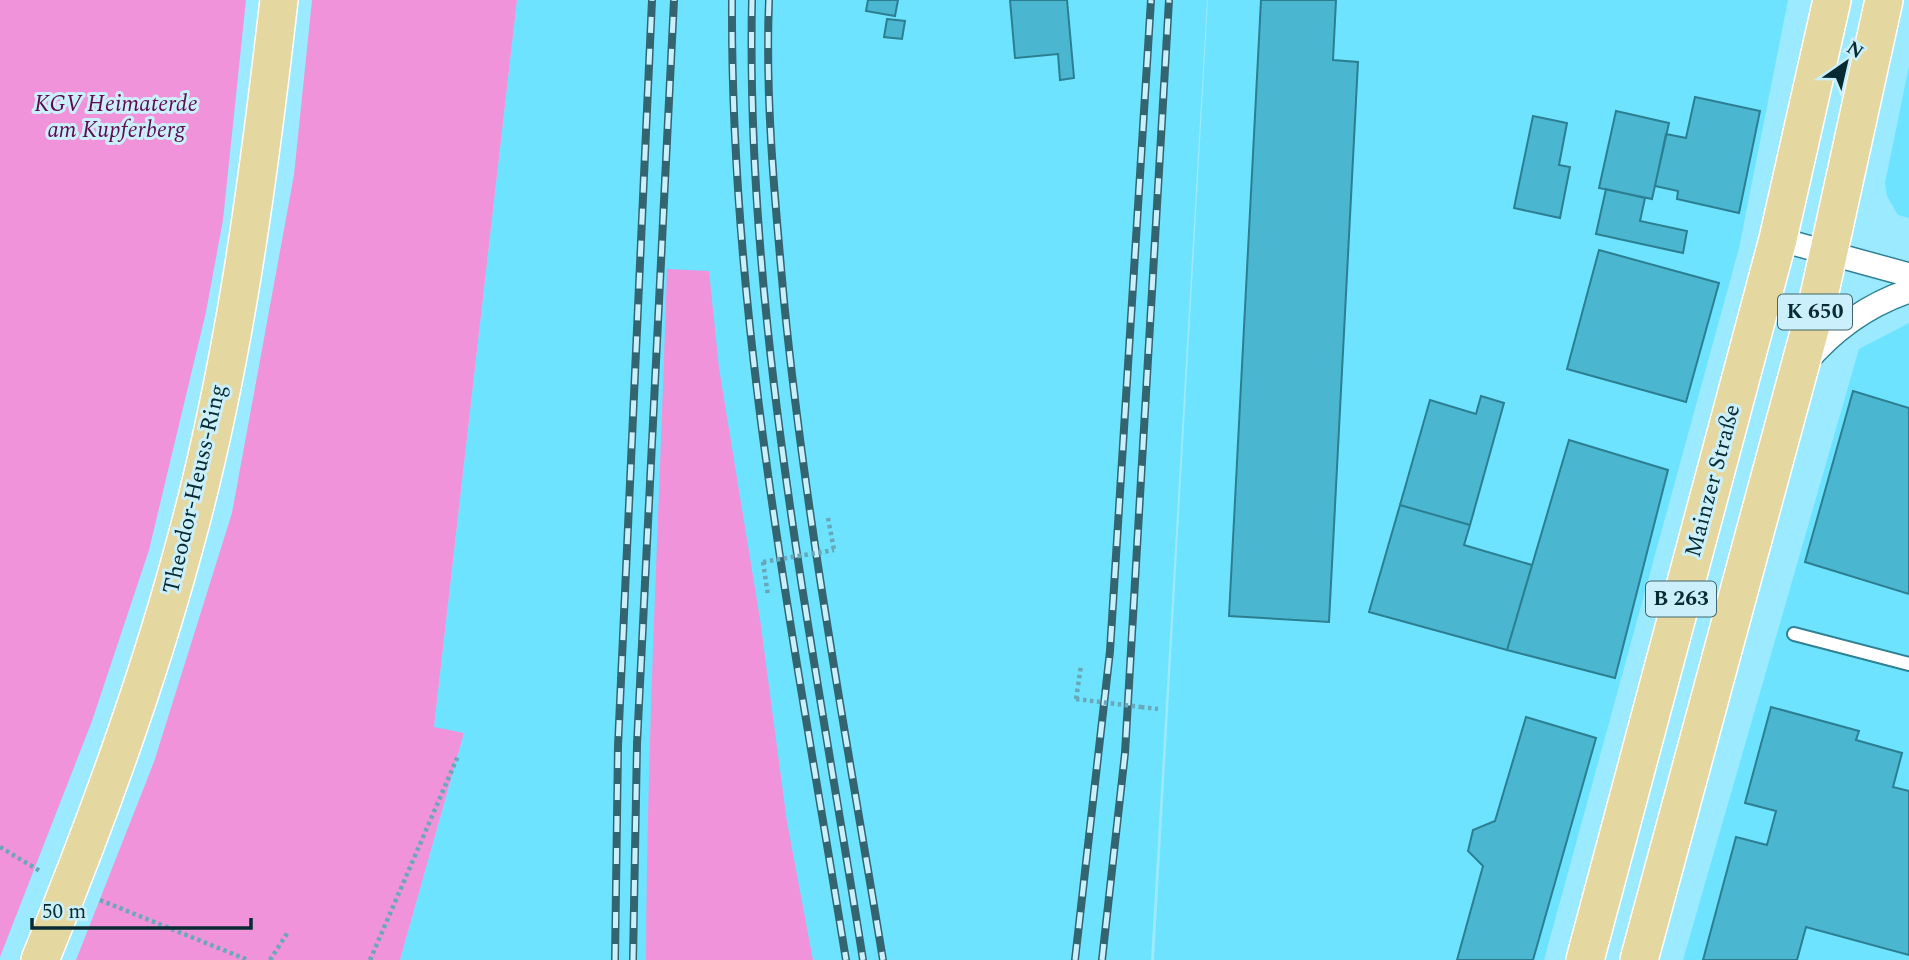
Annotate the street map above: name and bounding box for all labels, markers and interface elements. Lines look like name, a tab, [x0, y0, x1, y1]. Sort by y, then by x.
north arrow	[1811, 28, 1881, 98]
text: N	[1840, 34, 1869, 67]
park label: KGV Heimaterde am Kupferberg	[34, 87, 198, 148]
road number: K 650	[1778, 294, 1852, 330]
street label: Theodor-Heuss-Ring	[154, 381, 236, 597]
street label: Mainzer Straße	[1676, 401, 1750, 561]
road number: B 263	[1646, 582, 1716, 616]
scale bar	[32, 886, 250, 930]
text: 50 m	[42, 896, 86, 928]

